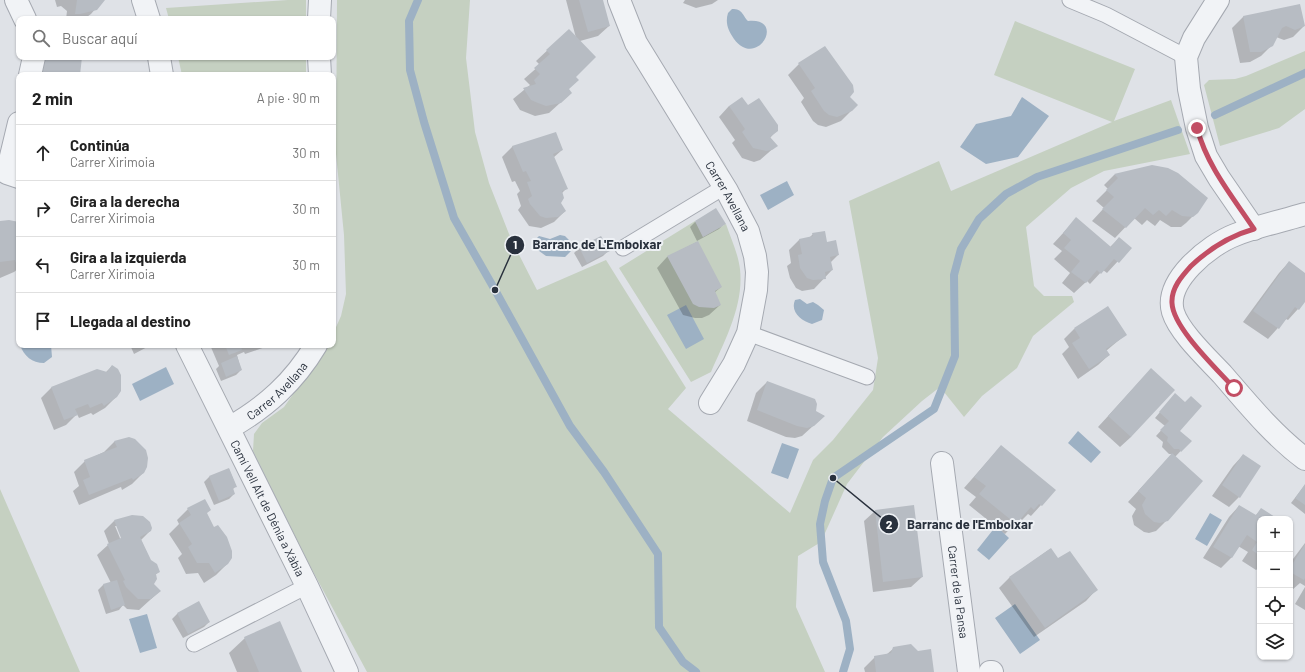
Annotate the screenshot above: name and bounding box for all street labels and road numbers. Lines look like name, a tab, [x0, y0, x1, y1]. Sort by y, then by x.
street label: Carrer Avellana	[703, 158, 754, 233]
street label: Carrer Avellana	[244, 359, 310, 422]
street label: Camí Vell Alt de Dénia a Xàbia	[228, 437, 308, 578]
street label: Carrer de la Pansa	[946, 545, 972, 639]

